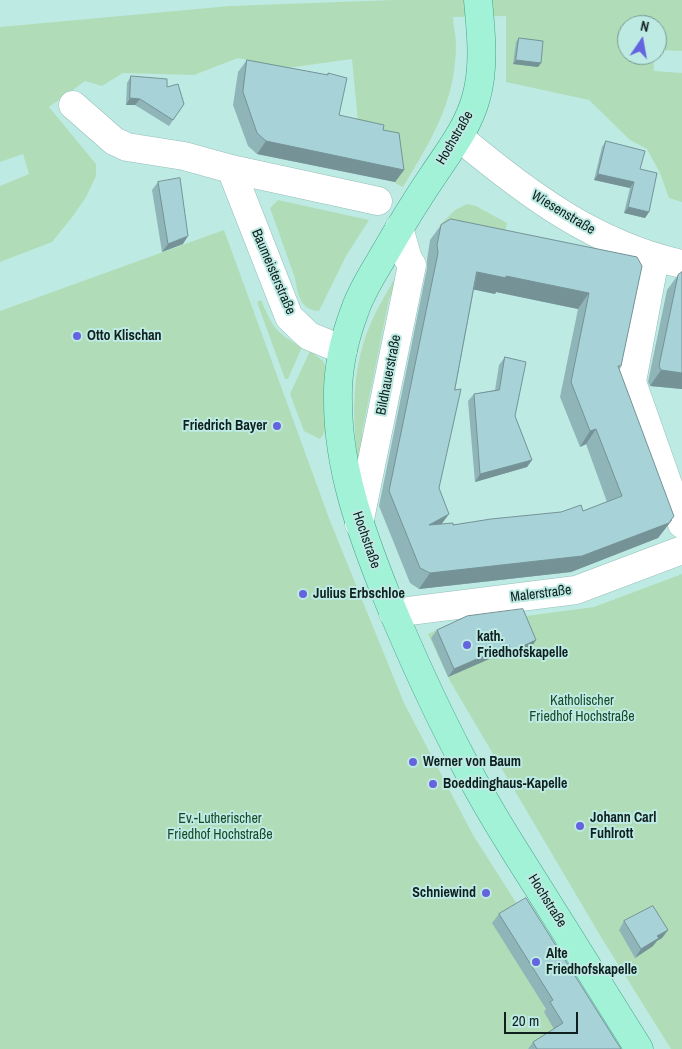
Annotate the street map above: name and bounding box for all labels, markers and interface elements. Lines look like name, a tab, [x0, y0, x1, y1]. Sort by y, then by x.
north arrow	[617, 15, 667, 65]
text: N	[639, 17, 651, 36]
street label: Hochstraße	[433, 108, 477, 168]
street label: Wiesenstraße	[528, 187, 598, 239]
street label: Baumeisterstraße	[247, 227, 299, 317]
place label: Otto Klischan	[87, 328, 162, 344]
marker: Otto Klischan	[71, 330, 83, 342]
street label: Bildhauerstraße	[373, 333, 405, 417]
place label: Friedrich Bayer	[183, 418, 267, 434]
marker: Friedrich Bayer	[271, 420, 283, 432]
street label: Hochstraße	[348, 509, 384, 571]
street label: Malerstraße	[510, 582, 572, 606]
place label: Julius Erbschloe	[313, 586, 405, 602]
marker: Julius Erbschloe	[297, 588, 309, 600]
place label: kath. Friedhofskapelle	[477, 629, 568, 662]
marker: kath. Friedhofskapelle	[461, 639, 473, 651]
park label: Katholischer Friedhof Hochstraße	[529, 693, 635, 726]
place label: Werner von Baum	[423, 754, 521, 770]
marker: Werner von Baum	[407, 756, 419, 768]
place label: Boeddinghaus-Kapelle	[443, 776, 567, 792]
marker: Boeddinghaus-Kapelle	[427, 778, 439, 790]
place label: Johann Carl Fuhlrott	[590, 810, 656, 842]
park label: Ev.-Lutherischer Friedhof Hochstraße	[167, 811, 273, 844]
marker: Johann Carl Fuhlrott	[574, 820, 586, 832]
street label: Hochstraße	[524, 871, 570, 931]
place label: Schniewind	[412, 885, 476, 901]
marker: Schniewind	[480, 887, 492, 899]
place label: Alte Friedhofskapelle	[546, 946, 637, 979]
marker: Alte Friedhofskapelle	[530, 956, 542, 968]
scale bar	[507, 1002, 581, 1034]
text: 20 m	[512, 1010, 539, 1031]

